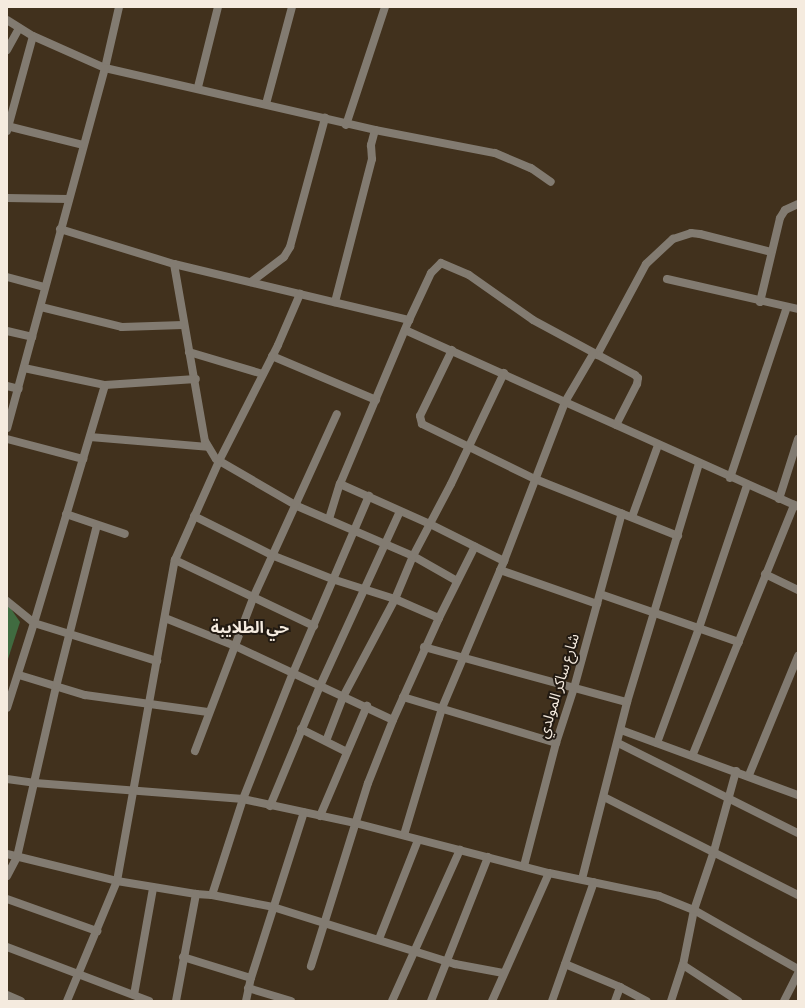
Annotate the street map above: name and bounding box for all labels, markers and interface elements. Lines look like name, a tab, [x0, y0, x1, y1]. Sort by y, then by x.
district label: حي الطلايبة	[211, 618, 289, 638]
street label: شارع ساكر المولدي	[534, 631, 584, 741]

